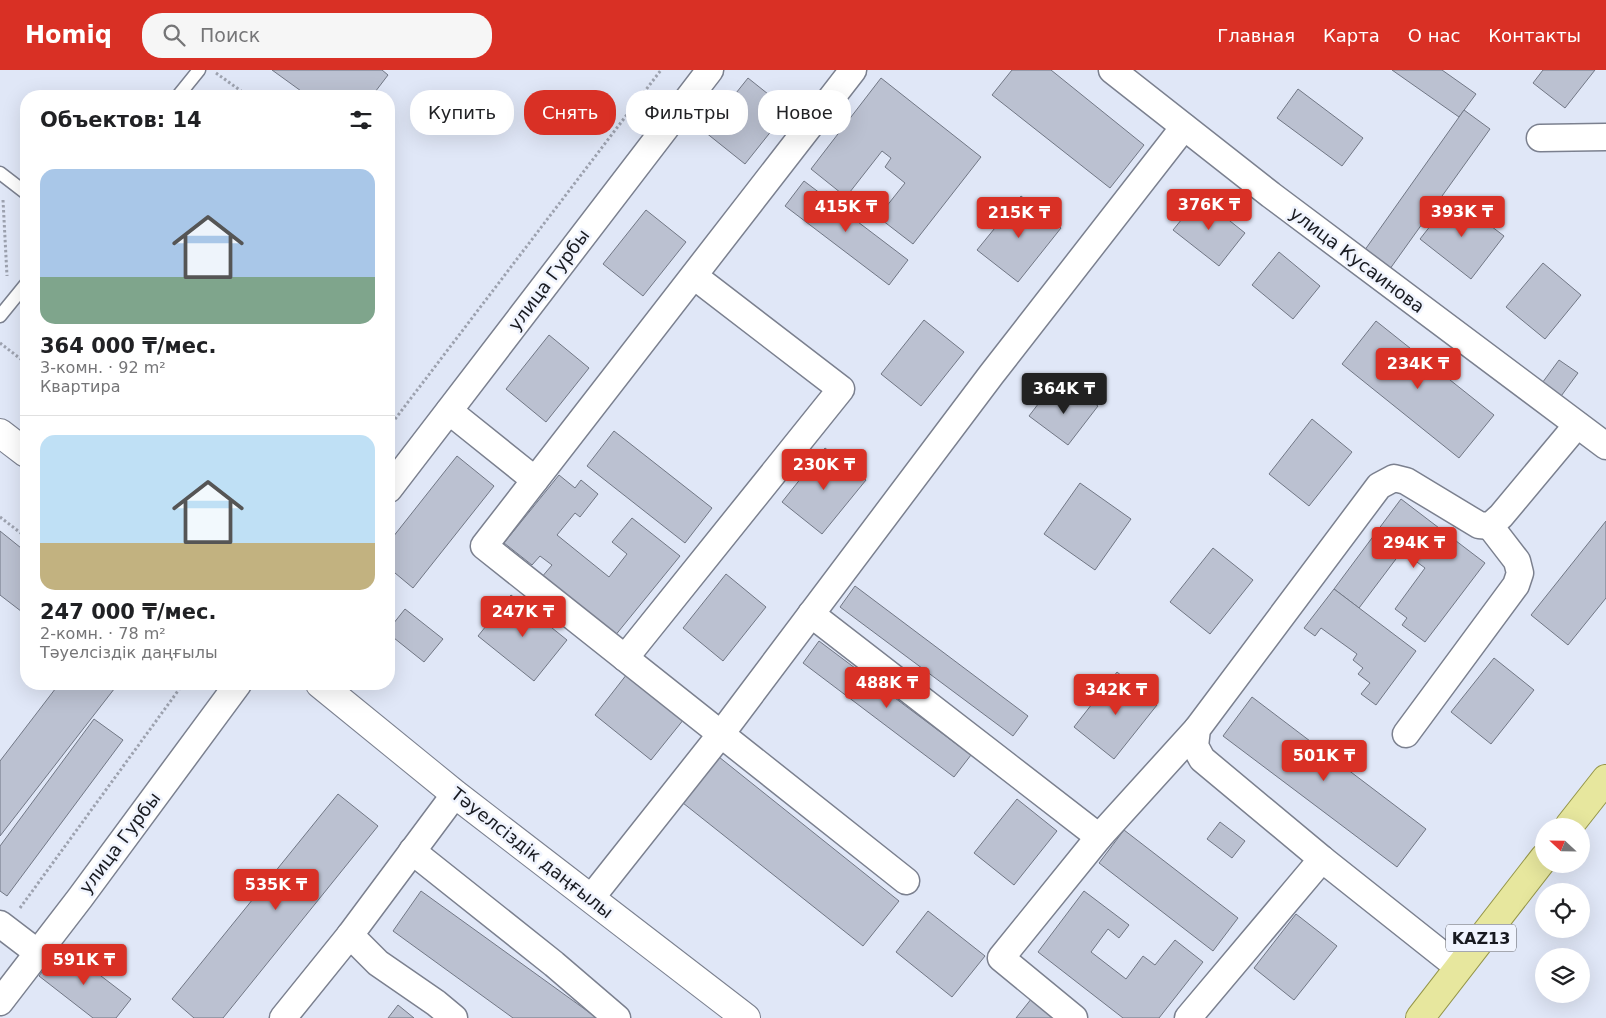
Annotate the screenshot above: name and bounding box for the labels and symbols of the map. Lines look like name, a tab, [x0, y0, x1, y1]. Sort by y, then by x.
pin: 376K ₸	[1168, 189, 1250, 231]
pin: 415K ₸	[805, 190, 887, 233]
pin: 215K ₸	[978, 196, 1060, 239]
pin: 393K ₸	[1421, 196, 1503, 238]
street label: улица Кусаинова	[1286, 202, 1429, 317]
street label: улица Гурбы	[504, 225, 593, 334]
pin: 234K ₸	[1377, 348, 1459, 390]
pin: 364K ₸	[1023, 372, 1105, 415]
pin: 230K ₸	[783, 448, 865, 491]
pin: 294K ₸	[1373, 526, 1455, 569]
pin: 247K ₸	[482, 596, 564, 638]
pin: 488K ₸	[846, 666, 928, 709]
pin: 342K ₸	[1075, 674, 1157, 716]
pin: 501K ₸	[1283, 740, 1365, 782]
street label: Тәуелсіздік даңғылы	[446, 782, 617, 922]
street label: улица Гурбы	[75, 788, 164, 897]
north arrow	[1535, 818, 1590, 872]
pin: 535K ₸	[235, 868, 317, 911]
road number: KAZ13	[1446, 924, 1516, 951]
pin: 591K ₸	[43, 944, 125, 986]

